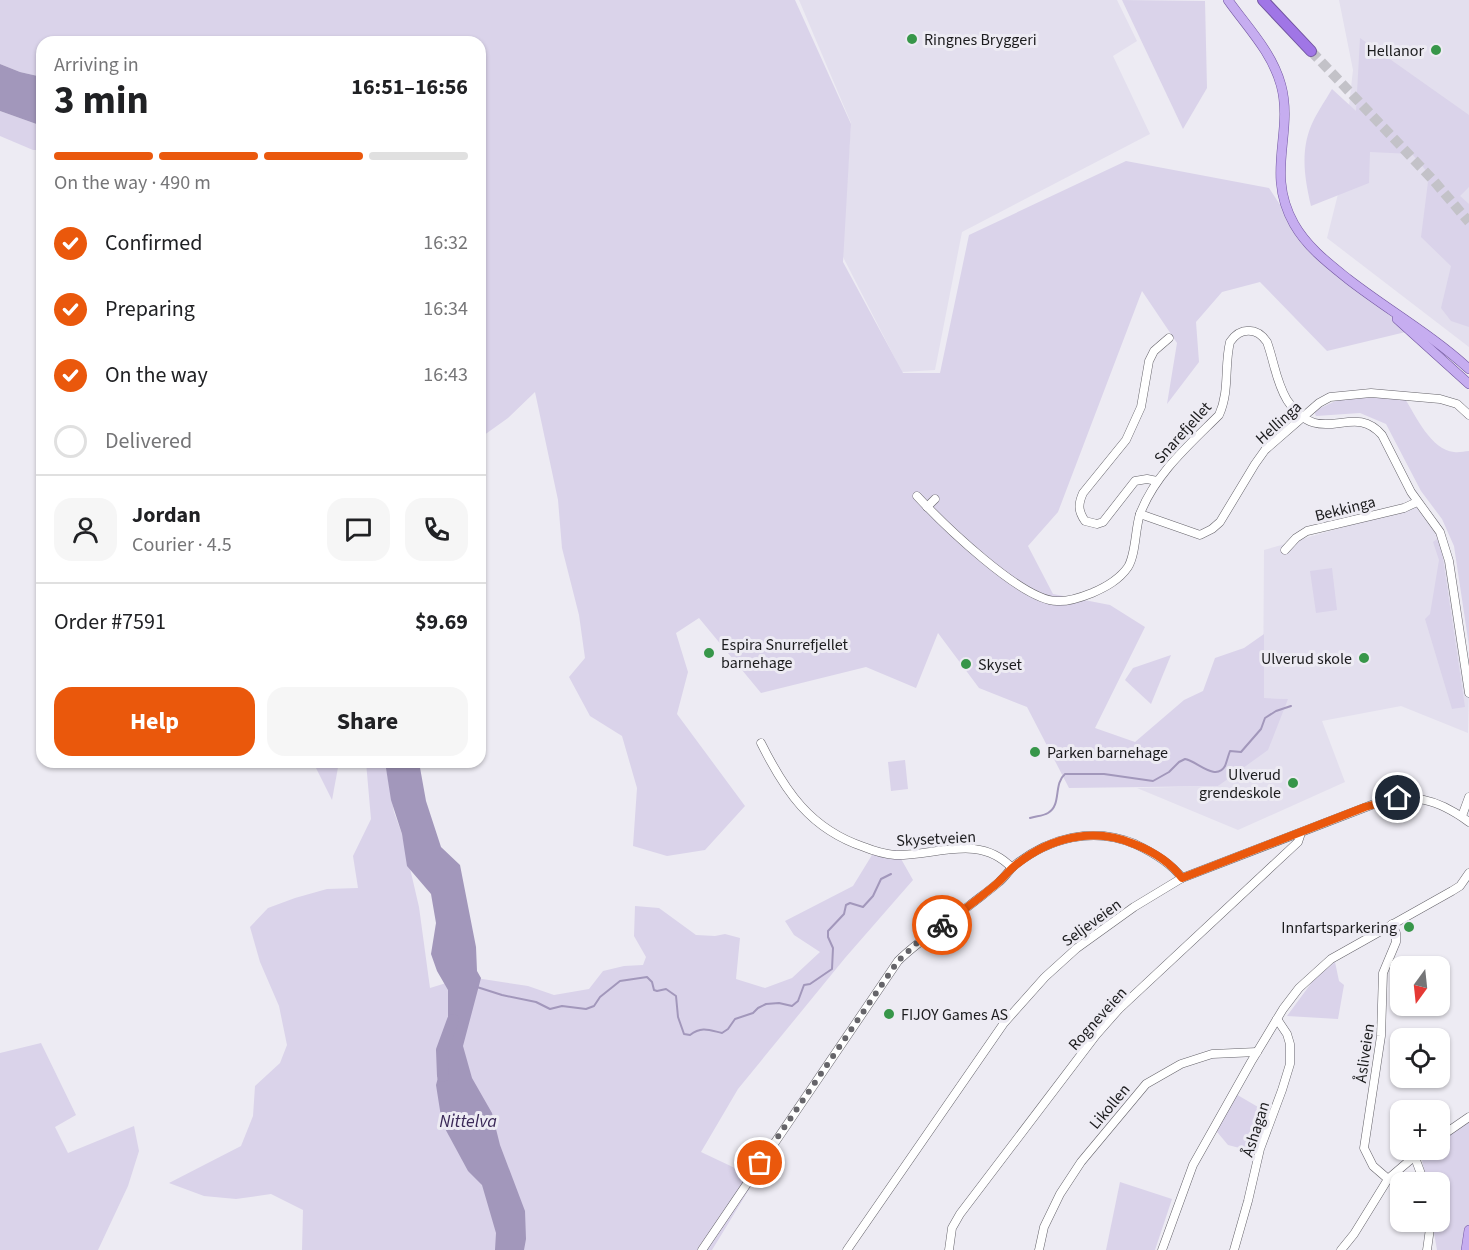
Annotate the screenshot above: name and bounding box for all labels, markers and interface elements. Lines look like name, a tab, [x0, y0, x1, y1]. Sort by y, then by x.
place label: Ringnes Bryggeri	[924, 29, 1037, 51]
marker: Ringnes Bryggeri	[905, 32, 919, 46]
place label: Hellanor	[1366, 40, 1424, 62]
marker: Hellanor	[1429, 43, 1443, 57]
text: Arriving in	[54, 51, 139, 79]
text: 16:51–16:56	[351, 71, 468, 103]
text: 3 min	[54, 73, 149, 129]
text: On the way · 490 m	[54, 169, 211, 197]
icon: check	[54, 227, 87, 260]
text: Confirmed	[105, 227, 202, 259]
text: 16:32	[423, 229, 468, 257]
icon: check	[54, 293, 87, 326]
text: Preparing	[105, 293, 195, 325]
text: 16:34	[423, 295, 468, 323]
icon: check	[54, 359, 87, 392]
text: On the way	[105, 359, 208, 391]
text: 16:43	[423, 361, 468, 389]
street label: Snarefjellet	[1149, 396, 1217, 468]
street label: Hellinga	[1251, 396, 1307, 449]
text: Delivered	[105, 425, 192, 457]
street label: Bekkinga	[1313, 491, 1378, 527]
button: person	[54, 498, 117, 561]
button: chat	[327, 498, 390, 561]
button: phone	[405, 498, 468, 561]
text: Jordan	[132, 499, 201, 531]
text: Courier · 4.5	[132, 531, 232, 559]
text: Order #7591	[54, 606, 166, 638]
text: $9.69	[415, 606, 468, 638]
place label: Espira Snurrefjellet barnehage	[721, 634, 849, 674]
marker: Espira Snurrefjellet barnehage	[702, 646, 716, 660]
place label: Ulverud skole	[1261, 648, 1352, 670]
marker: Ulverud skole	[1357, 651, 1371, 665]
place label: Skyset	[978, 654, 1022, 676]
marker: Skyset	[959, 657, 973, 671]
button: Help	[54, 687, 255, 756]
button: Share	[267, 687, 468, 756]
place label: Parken barnehage	[1047, 742, 1168, 764]
marker: Parken barnehage	[1028, 745, 1042, 759]
place label: Ulverud grendeskole	[1199, 764, 1281, 804]
pin	[1372, 772, 1423, 823]
marker: Ulverud grendeskole	[1286, 776, 1300, 790]
icon: home	[1381, 781, 1414, 814]
street label: Skysetveien	[896, 826, 976, 852]
street label: Seljeveien	[1057, 894, 1126, 952]
courier	[912, 895, 972, 955]
icon: bike	[926, 909, 959, 942]
place label: Innfartsparkering	[1281, 917, 1397, 939]
marker: Innfartsparkering	[1402, 920, 1416, 934]
north arrow	[1390, 956, 1450, 1016]
map controls	[1390, 956, 1450, 1232]
street label: Rogneveien	[1063, 982, 1132, 1055]
place label: FIJOY Games AS	[901, 1004, 1008, 1026]
marker: FIJOY Games AS	[882, 1007, 896, 1021]
street label: Åsliveien	[1350, 1022, 1380, 1084]
button: locate	[1390, 1028, 1450, 1088]
street label: Likollen	[1084, 1079, 1135, 1134]
street label: Åshagan	[1237, 1099, 1275, 1160]
button: +	[1390, 1100, 1450, 1160]
water label: Nittelva	[439, 1109, 497, 1134]
pin	[734, 1137, 785, 1188]
icon: bag	[743, 1146, 776, 1179]
button: −	[1390, 1172, 1450, 1232]

